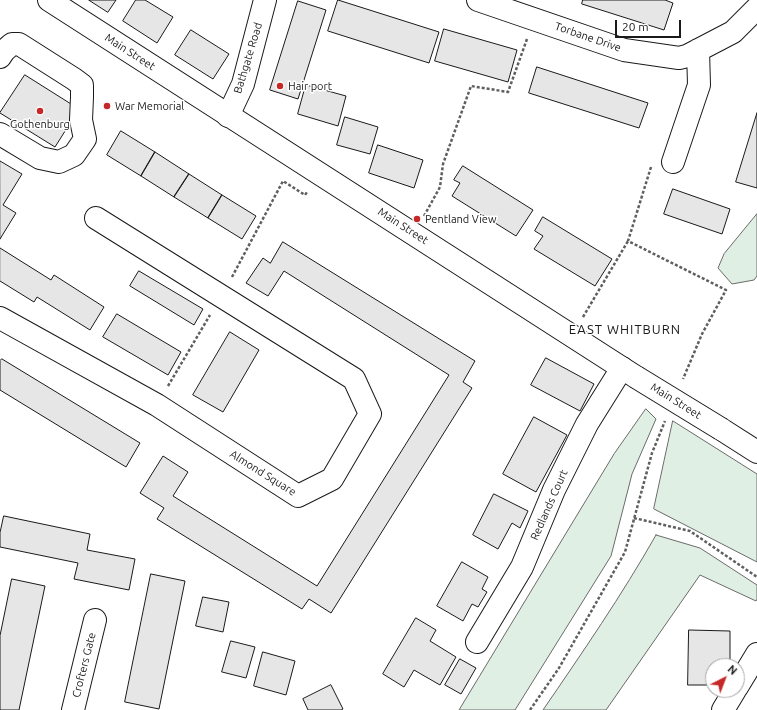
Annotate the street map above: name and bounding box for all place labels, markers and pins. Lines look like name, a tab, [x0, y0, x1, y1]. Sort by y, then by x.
place label: Hair port	[288, 79, 332, 93]
marker: Hair port	[275, 81, 285, 91]
place label: War Memorial	[115, 99, 184, 113]
marker: War Memorial	[102, 101, 112, 111]
marker: Gothenburg	[35, 106, 45, 116]
place label: Gothenburg	[10, 117, 70, 131]
place label: Pentland View	[425, 212, 496, 226]
marker: Pentland View	[412, 214, 422, 224]

